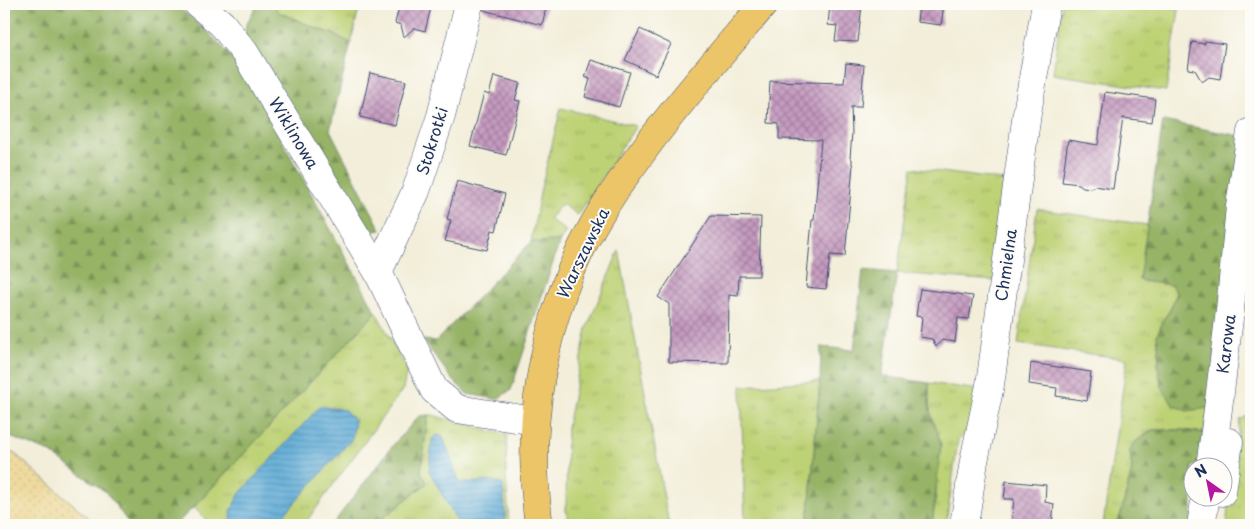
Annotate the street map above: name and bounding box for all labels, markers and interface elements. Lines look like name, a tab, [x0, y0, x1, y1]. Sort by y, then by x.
street label: Wiklinowa	[264, 92, 326, 173]
street label: Stokrotki	[409, 104, 453, 178]
street label: Warszawska	[550, 203, 614, 302]
street label: Chmielna	[988, 227, 1022, 303]
street label: Karowa	[1209, 313, 1241, 375]
north arrow	[1182, 456, 1232, 506]
text: N	[1190, 459, 1211, 483]

